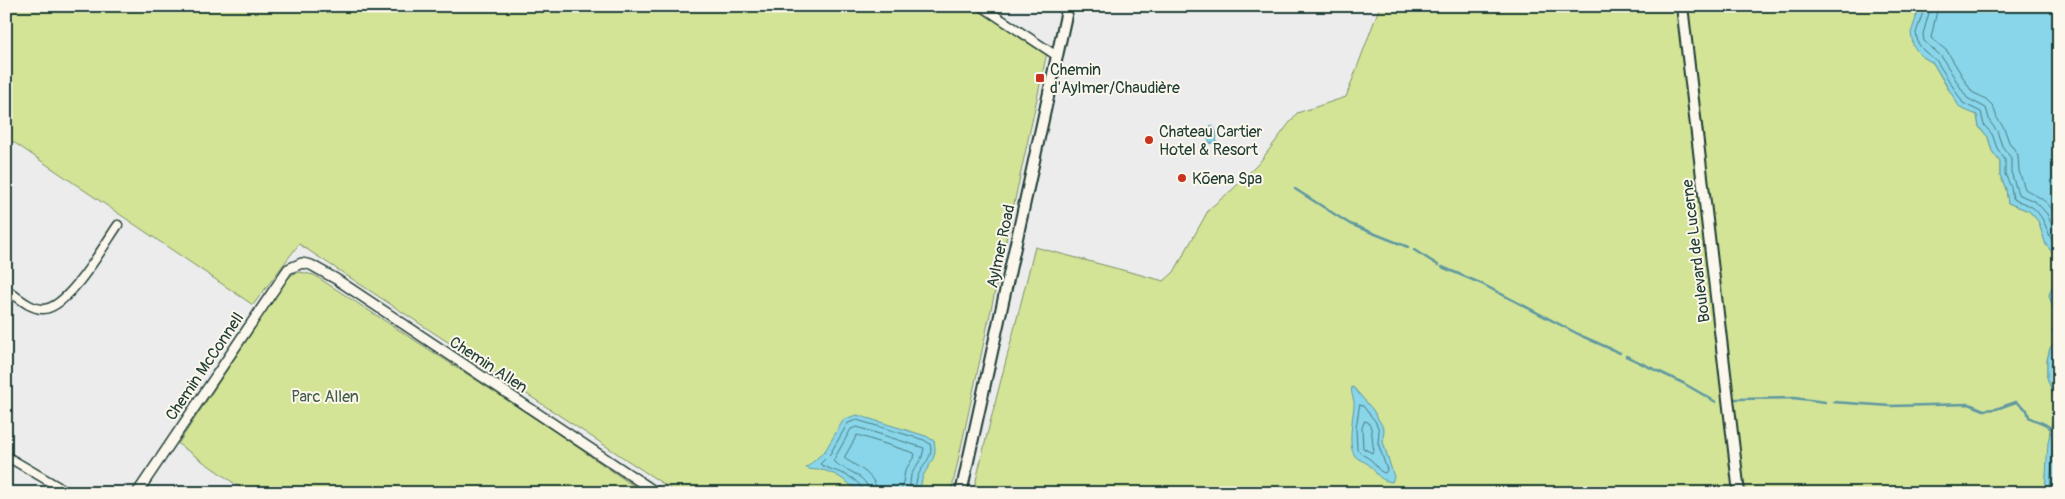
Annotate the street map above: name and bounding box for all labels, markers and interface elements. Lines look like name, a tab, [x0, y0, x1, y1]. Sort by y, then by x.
place label: Chemin d'Aylmer/Chaudière	[1050, 60, 1180, 98]
marker: Chemin d'Aylmer/Chaudière	[1034, 72, 1046, 84]
place label: Chateau Cartier Hotel & Resort	[1159, 122, 1263, 160]
marker: Chateau Cartier Hotel & Resort	[1143, 134, 1155, 146]
place label: Kōena Spa	[1192, 169, 1262, 189]
marker: Kōena Spa	[1176, 172, 1188, 184]
street label: Boulevard de Lucerne	[1677, 178, 1715, 323]
street label: Aylmer Road	[982, 203, 1020, 290]
street label: Chemin McConnell	[161, 309, 248, 424]
street label: Chemin Allen	[446, 332, 531, 398]
park label: Parc Allen	[291, 387, 359, 407]

